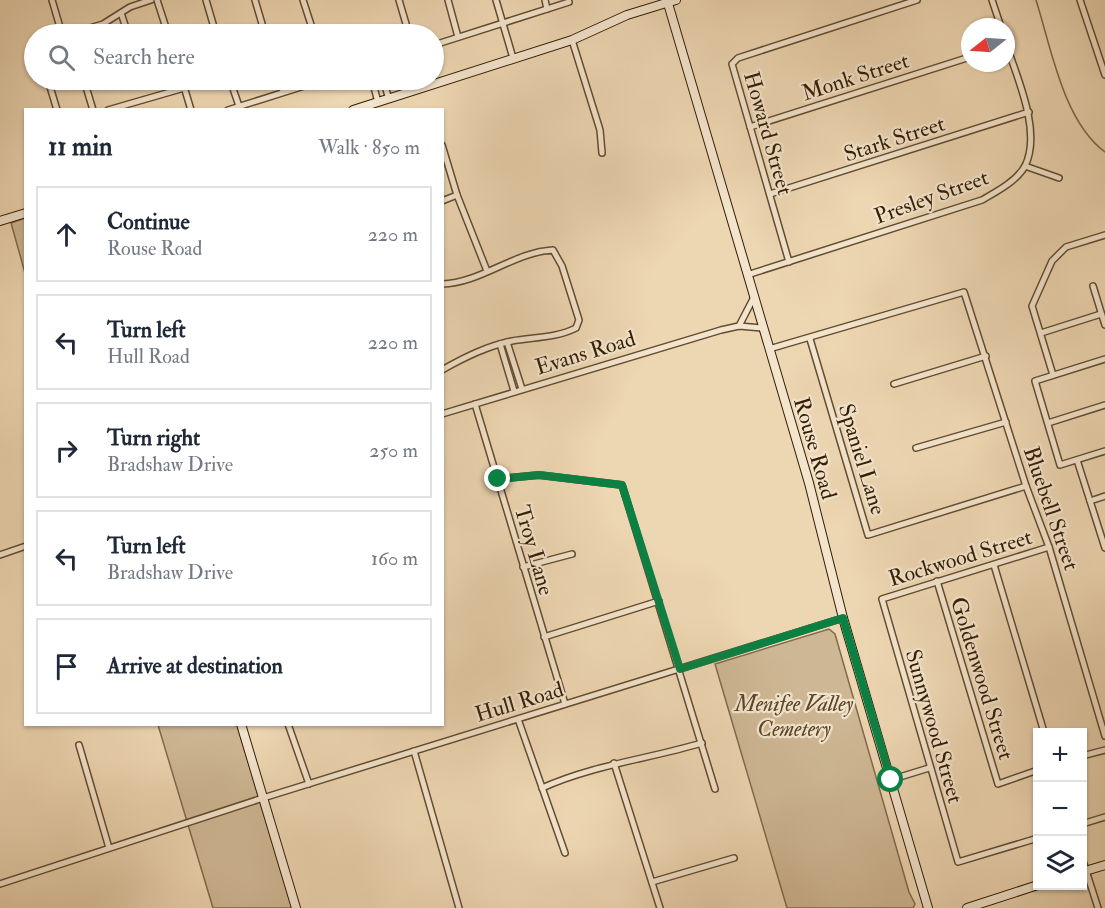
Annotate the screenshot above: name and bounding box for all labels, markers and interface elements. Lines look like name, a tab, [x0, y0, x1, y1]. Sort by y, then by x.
north arrow	[961, 18, 1015, 72]
search box	[24, 24, 444, 90]
icon: search	[45, 41, 78, 74]
text: Search here	[93, 43, 195, 71]
street label: Monk Street	[798, 46, 912, 107]
street label: Howard Street	[737, 68, 799, 198]
street label: Stark Street	[840, 109, 948, 168]
text: 11 min	[48, 131, 113, 163]
text: Walk · 850 m	[318, 135, 420, 160]
street label: Presley Street	[870, 163, 992, 231]
text: Continue	[107, 208, 190, 236]
icon: ahead	[50, 218, 83, 251]
text: 220 m	[368, 222, 418, 247]
text: Rouse Road	[107, 236, 202, 261]
text: Turn left	[107, 316, 186, 344]
street label: Evans Road	[532, 324, 639, 381]
icon: left	[50, 326, 83, 359]
text: 220 m	[368, 330, 418, 355]
text: Hull Road	[107, 344, 190, 369]
street label: Rouse Road	[787, 394, 843, 503]
street label: Spaniel Lane	[831, 400, 892, 518]
text: Turn right	[107, 424, 200, 452]
icon: right	[50, 434, 83, 467]
text: 250 m	[369, 438, 418, 463]
street label: Bluebell Street	[1017, 443, 1085, 574]
text: Bradshaw Drive	[107, 452, 233, 477]
route end	[484, 465, 510, 491]
street label: Troy Lane	[508, 502, 560, 599]
street label: Rockwood Street	[885, 523, 1035, 593]
text: Turn left	[107, 532, 186, 560]
icon: left	[50, 542, 83, 575]
text: 160 m	[371, 546, 418, 571]
text: Bradshaw Drive	[107, 560, 233, 585]
street label: Goldenwood Street	[944, 594, 1020, 763]
street label: Sunnywood Street	[899, 646, 969, 806]
icon: arrive	[50, 650, 83, 683]
text: Arrive at destination	[107, 652, 283, 680]
street label: Hull Road	[472, 675, 567, 729]
park label: Menifee Valley Cemetery	[733, 690, 854, 743]
map controls	[1033, 728, 1087, 890]
button: +	[1033, 728, 1087, 782]
route start	[877, 766, 903, 792]
button: −	[1033, 782, 1087, 836]
button: layers	[1033, 836, 1087, 890]

